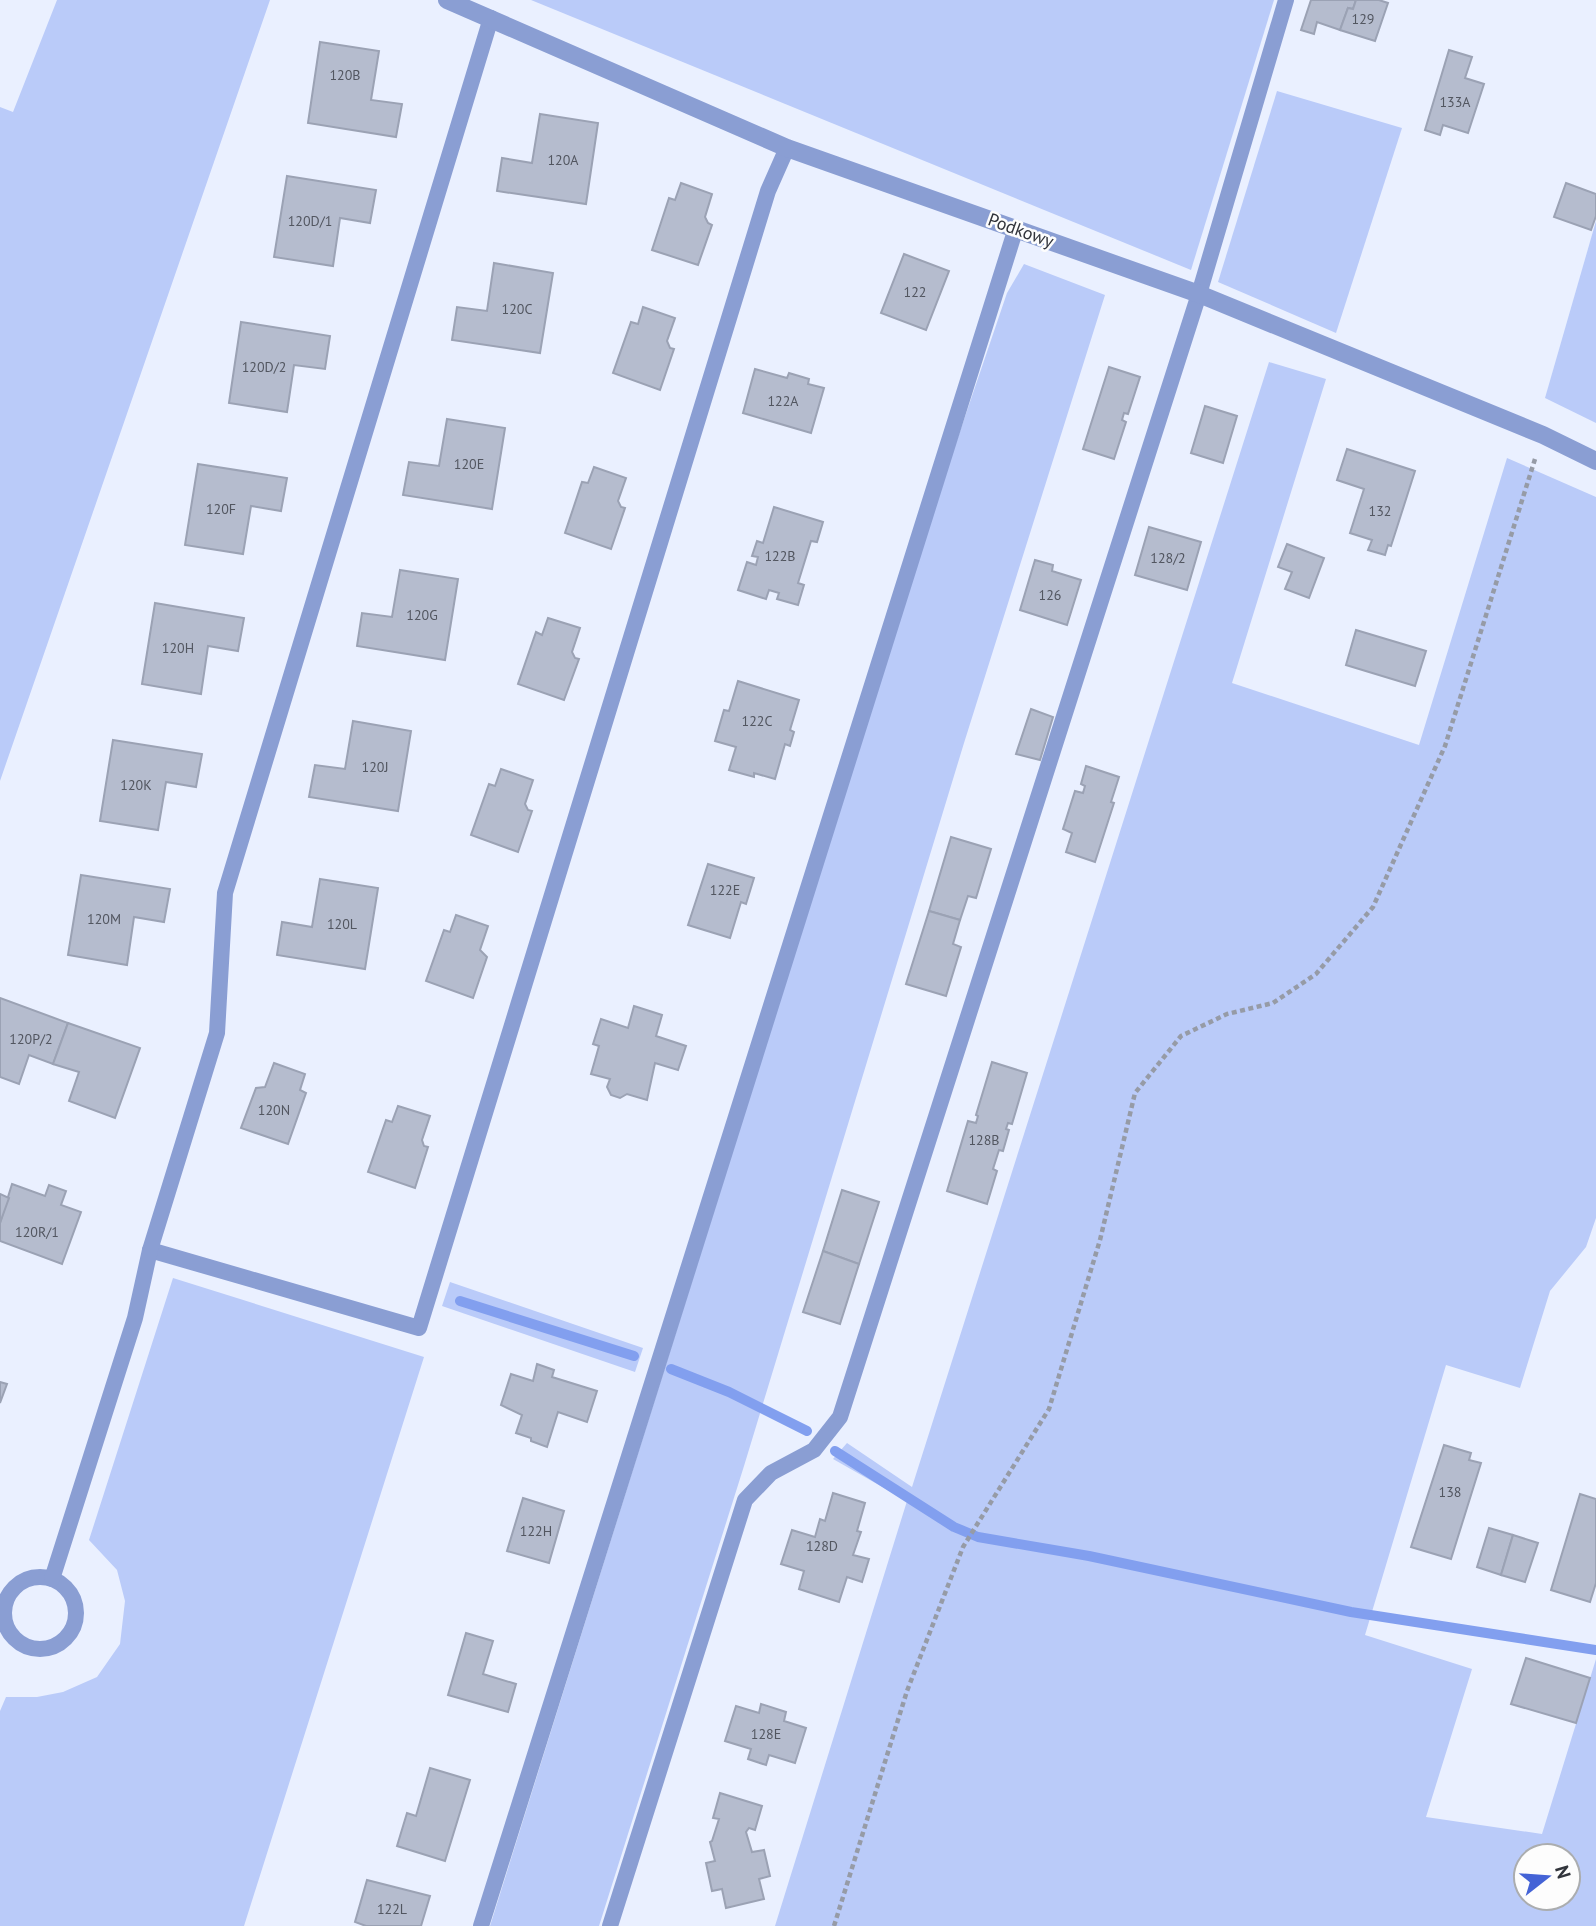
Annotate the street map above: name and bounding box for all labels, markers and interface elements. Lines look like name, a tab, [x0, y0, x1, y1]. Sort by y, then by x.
house number: 129	[1352, 10, 1374, 28]
house number: 120B	[329, 66, 361, 84]
house number: 133A	[1439, 93, 1471, 111]
house number: 120A	[547, 151, 579, 169]
street label: Podkowy	[985, 208, 1058, 253]
house number: 120D/1	[288, 212, 332, 230]
house number: 122	[904, 283, 926, 301]
house number: 120C	[502, 300, 532, 318]
house number: 120D/2	[242, 358, 286, 376]
house number: 122A	[767, 392, 799, 410]
house number: 120E	[454, 455, 484, 473]
house number: 120F	[206, 500, 236, 518]
house number: 132	[1369, 502, 1391, 520]
house number: 122B	[764, 547, 796, 565]
house number: 128/2	[1150, 549, 1186, 567]
house number: 126	[1039, 586, 1061, 604]
house number: 120G	[406, 606, 438, 624]
house number: 120H	[162, 639, 194, 657]
house number: 122C	[742, 712, 772, 730]
house number: 120J	[362, 758, 388, 776]
house number: 120K	[120, 776, 152, 794]
house number: 122E	[710, 881, 740, 899]
house number: 120M	[87, 910, 121, 928]
house number: 120L	[327, 915, 357, 933]
house number: 120P/2	[9, 1030, 53, 1048]
house number: 120N	[258, 1101, 290, 1119]
house number: 128B	[968, 1131, 1000, 1149]
house number: 120R/1	[15, 1223, 59, 1241]
house number: 138	[1439, 1483, 1461, 1501]
house number: 122H	[520, 1522, 552, 1540]
house number: 128D	[806, 1537, 838, 1555]
house number: 128E	[751, 1725, 781, 1743]
north arrow	[1512, 1842, 1582, 1912]
text: N	[1550, 1863, 1577, 1882]
house number: 122L	[377, 1900, 407, 1918]

